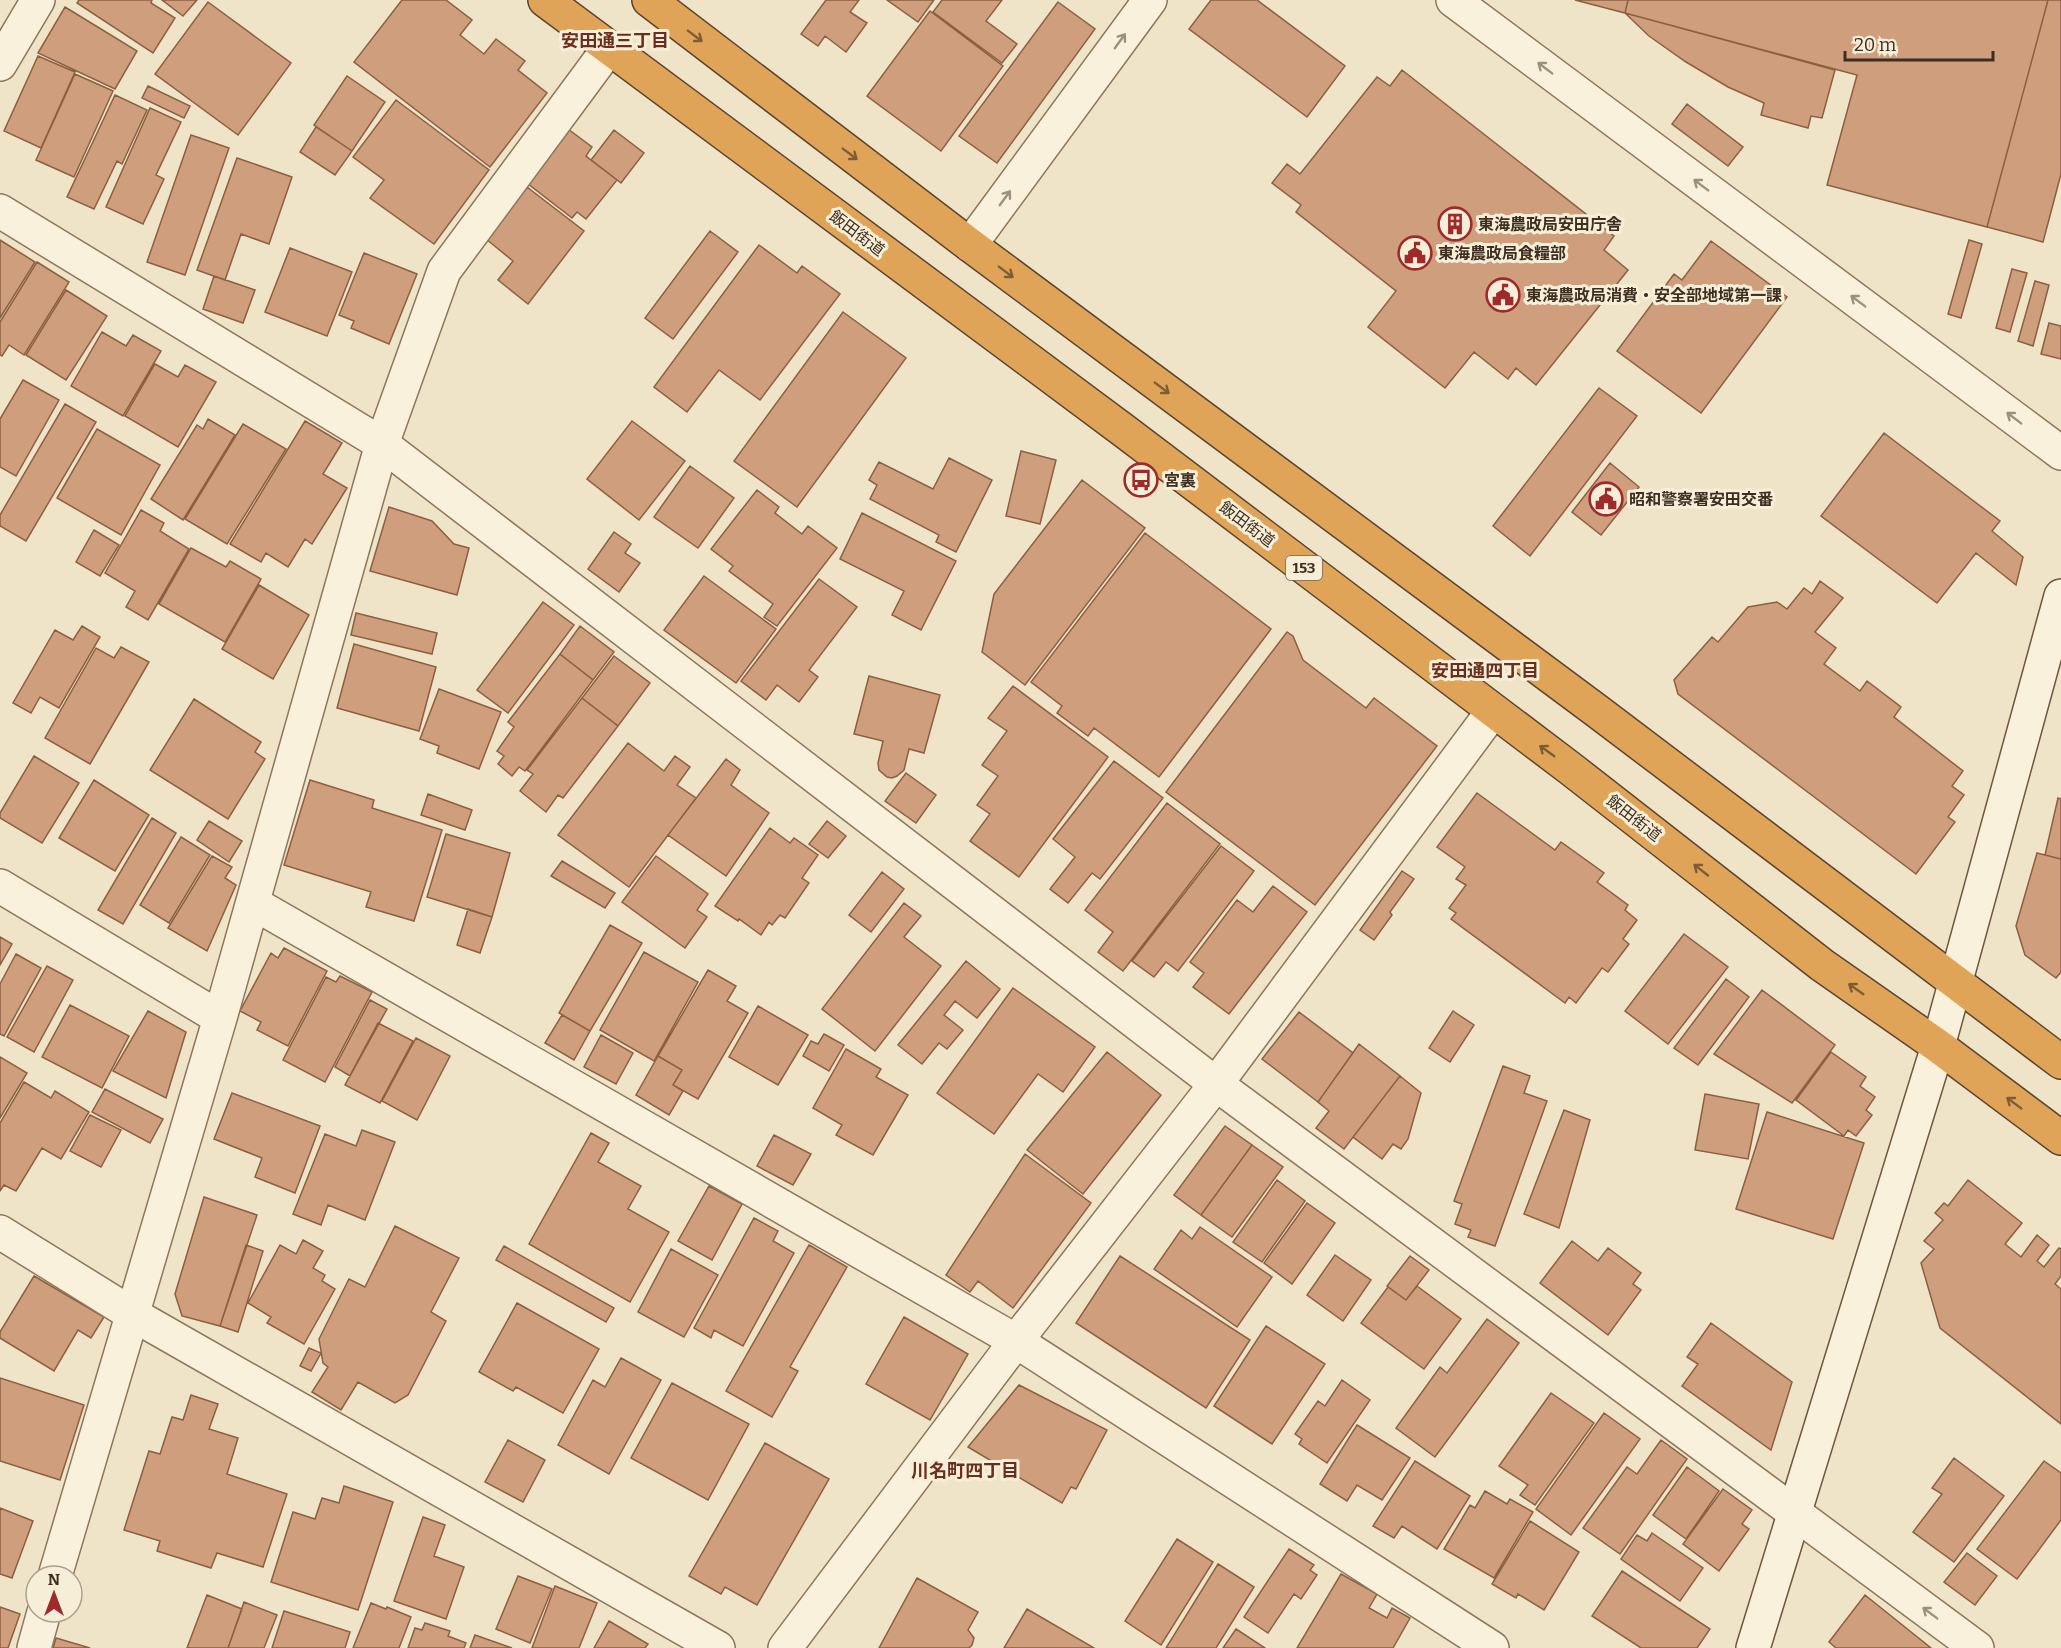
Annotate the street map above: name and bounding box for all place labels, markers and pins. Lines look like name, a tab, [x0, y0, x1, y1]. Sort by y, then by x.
building icon: 東海農政局安田庁舎	[1437, 206, 1473, 242]
place label: 東海農政局安田庁舎	[1478, 215, 1622, 234]
public building icon: 東海農政局食糧部	[1397, 235, 1433, 271]
place label: 東海農政局食糧部	[1438, 244, 1566, 263]
public building icon: 東海農政局消費・安全部地域第一課	[1485, 277, 1521, 313]
place label: 東海農政局消費・安全部地域第一課	[1526, 286, 1782, 305]
bus stop icon: 宮裏	[1123, 462, 1159, 498]
place label: 宮裏	[1164, 471, 1196, 490]
public building icon: 昭和警察署安田交番	[1588, 481, 1624, 517]
place label: 昭和警察署安田交番	[1629, 490, 1773, 509]

